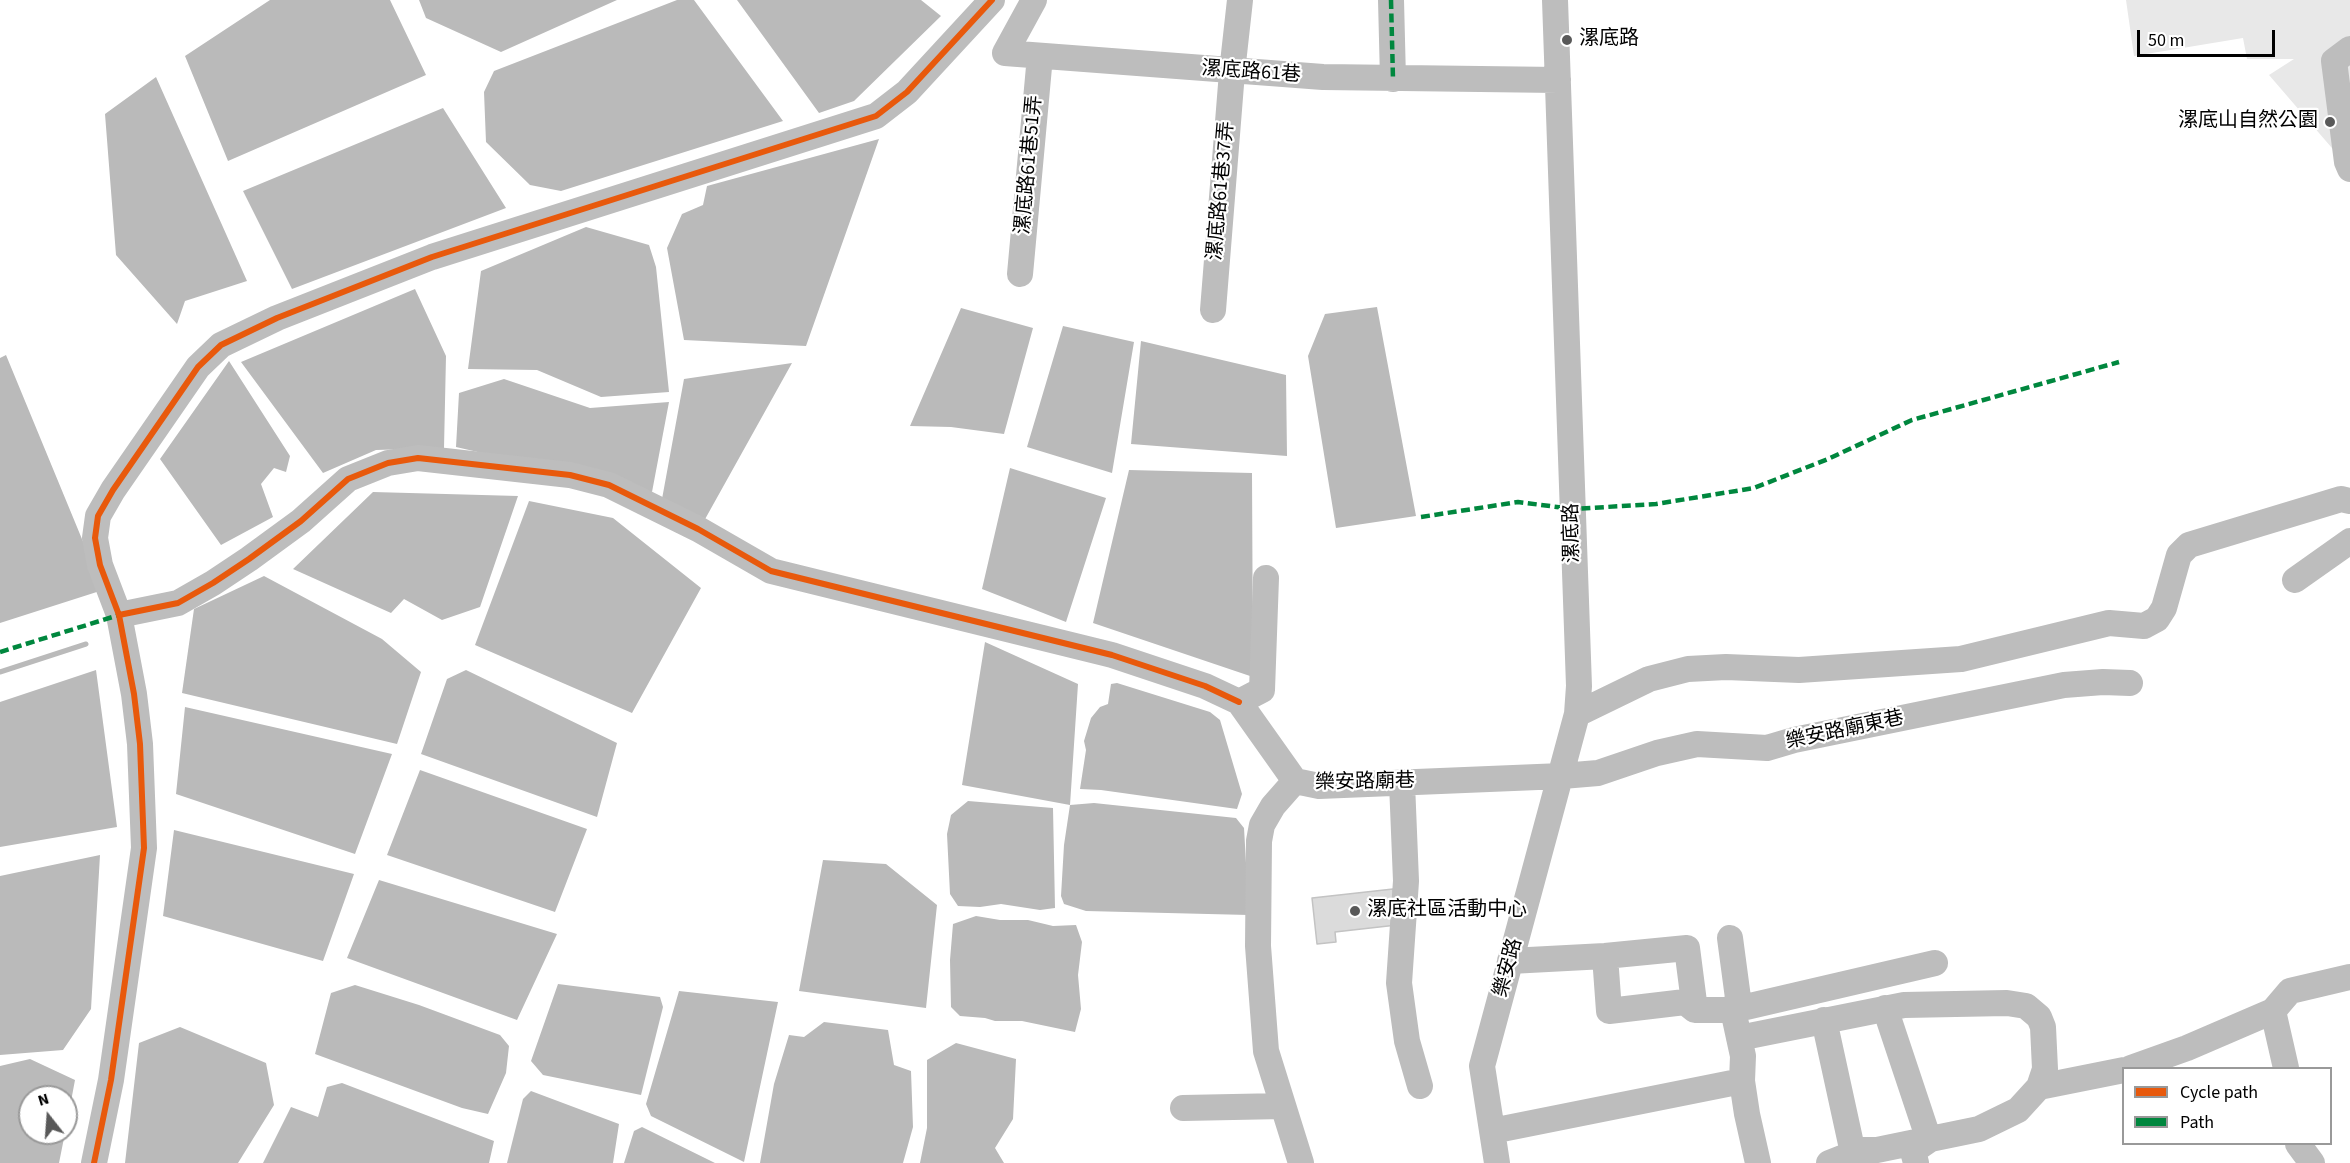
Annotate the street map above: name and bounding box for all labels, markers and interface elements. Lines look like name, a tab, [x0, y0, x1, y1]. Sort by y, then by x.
scale bar	[2140, 18, 2278, 56]
place label: 漯底路	[1579, 28, 1639, 52]
text: 50 m	[2148, 28, 2184, 53]
marker: 漯底路	[1560, 33, 1574, 47]
street label: 漯底路61巷	[1200, 58, 1302, 88]
street label: 漯底路61巷51弄	[1012, 94, 1048, 236]
place label: 漯底山自然公園	[2178, 110, 2318, 134]
marker: 漯底山自然公園	[2323, 115, 2337, 129]
street label: 漯底路61巷37弄	[1204, 120, 1240, 262]
street label: 漯底路	[1560, 503, 1586, 563]
street label: 樂安路廟東巷	[1784, 707, 1906, 755]
street label: 樂安路廟巷	[1315, 770, 1415, 796]
place label: 漯底社區活動中心	[1367, 899, 1527, 923]
marker: 漯底社區活動中心	[1348, 904, 1362, 918]
street label: 樂安路	[1490, 936, 1528, 1000]
legend	[2122, 1067, 2332, 1145]
text: Cycle path	[2180, 1080, 2258, 1105]
north arrow	[18, 1085, 78, 1145]
text: N	[35, 1088, 52, 1112]
text: Path	[2180, 1110, 2214, 1135]

